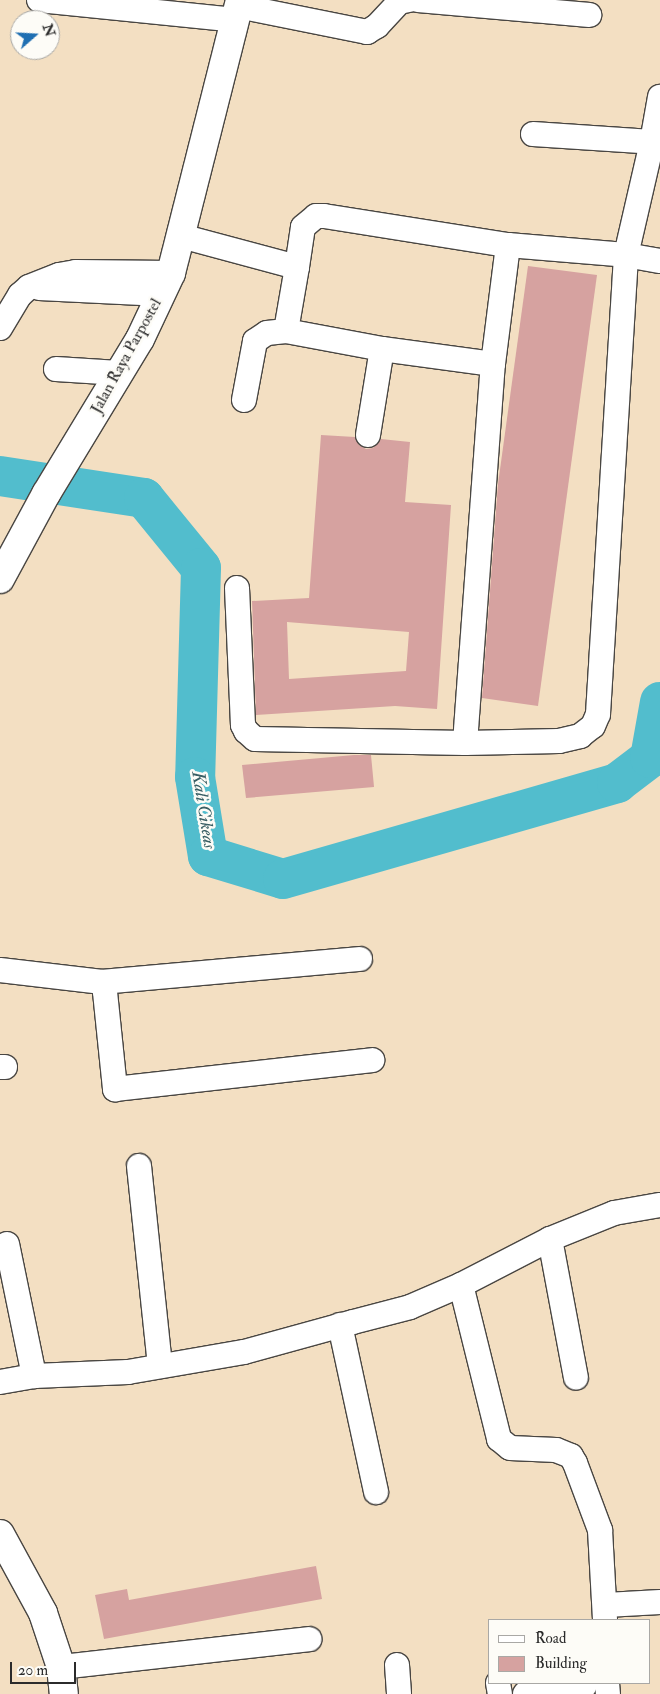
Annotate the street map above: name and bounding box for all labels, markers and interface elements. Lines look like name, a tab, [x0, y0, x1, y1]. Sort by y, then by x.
north arrow	[10, 10, 60, 60]
text: N	[39, 22, 59, 39]
street label: Jalan Raya Parpostel	[86, 295, 166, 417]
water label: Kali Cikeas	[186, 770, 220, 850]
legend	[488, 1619, 650, 1684]
text: Road	[535, 1629, 566, 1648]
scale bar	[12, 1652, 79, 1684]
text: Building	[535, 1654, 587, 1673]
text: 20 m	[18, 1661, 48, 1680]

